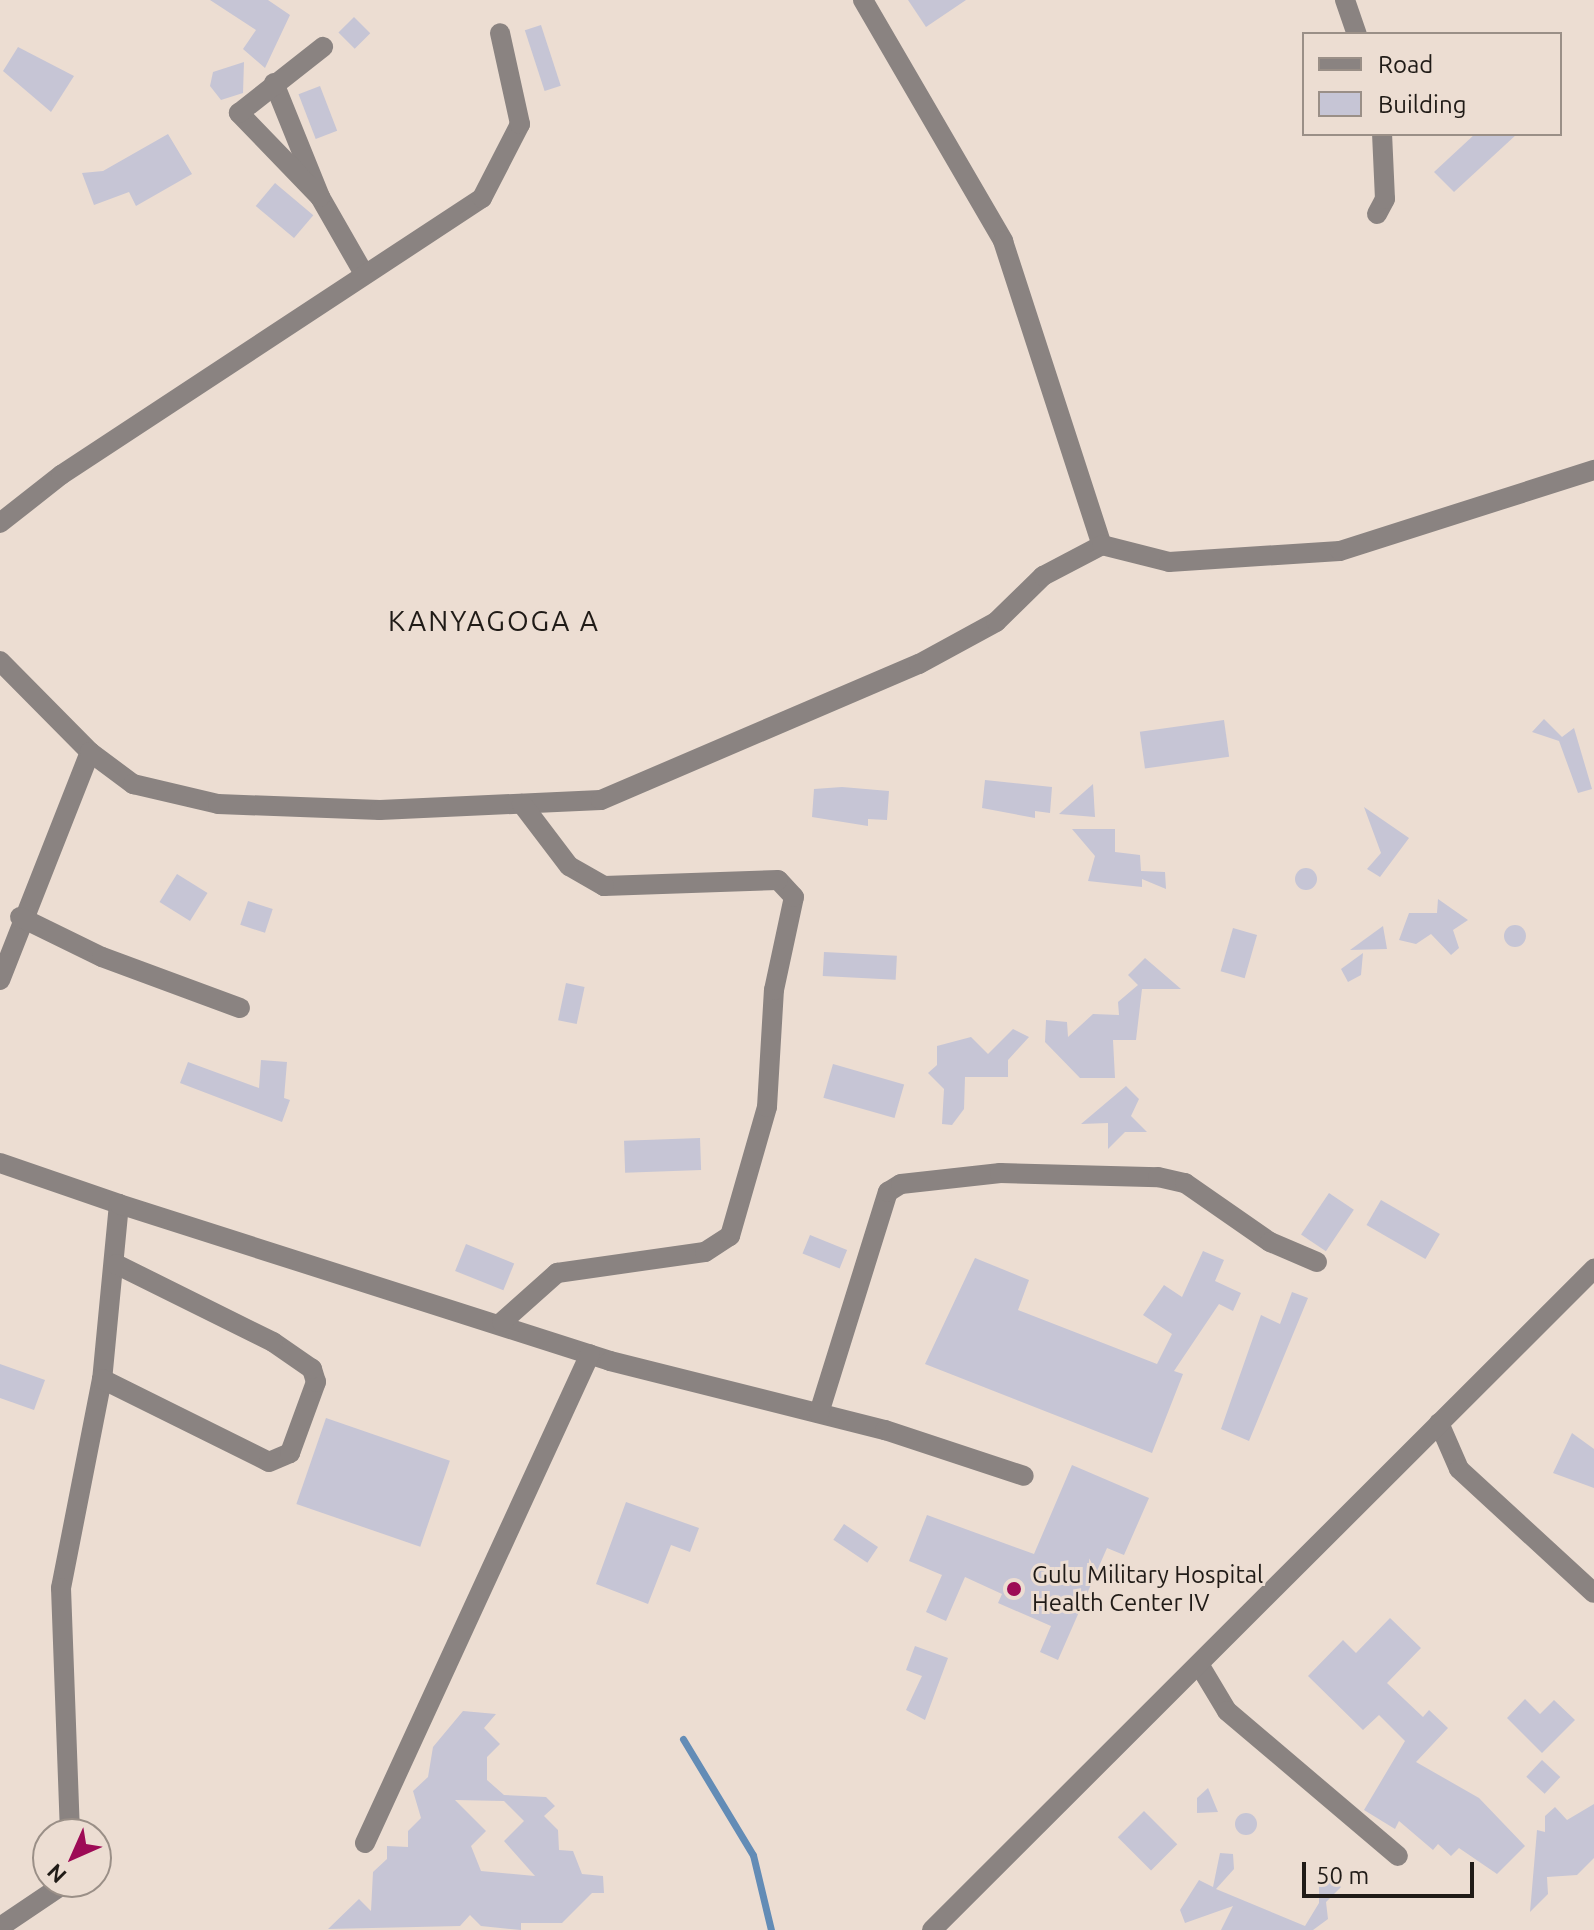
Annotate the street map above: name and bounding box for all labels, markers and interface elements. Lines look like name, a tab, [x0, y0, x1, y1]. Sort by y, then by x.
legend	[1302, 32, 1562, 136]
text: Road	[1378, 51, 1433, 78]
text: Building	[1378, 91, 1466, 118]
district label: KANYAGOGA A	[388, 604, 600, 638]
place label: Gulu Military Hospital Health Center IV	[1032, 1561, 1263, 1617]
marker: Gulu Military Hospital Health Center IV	[1003, 1578, 1025, 1600]
north arrow	[32, 1818, 112, 1898]
scale bar	[1306, 1846, 1478, 1896]
text: N	[41, 1859, 71, 1889]
text: 50 m	[1316, 1862, 1369, 1889]

